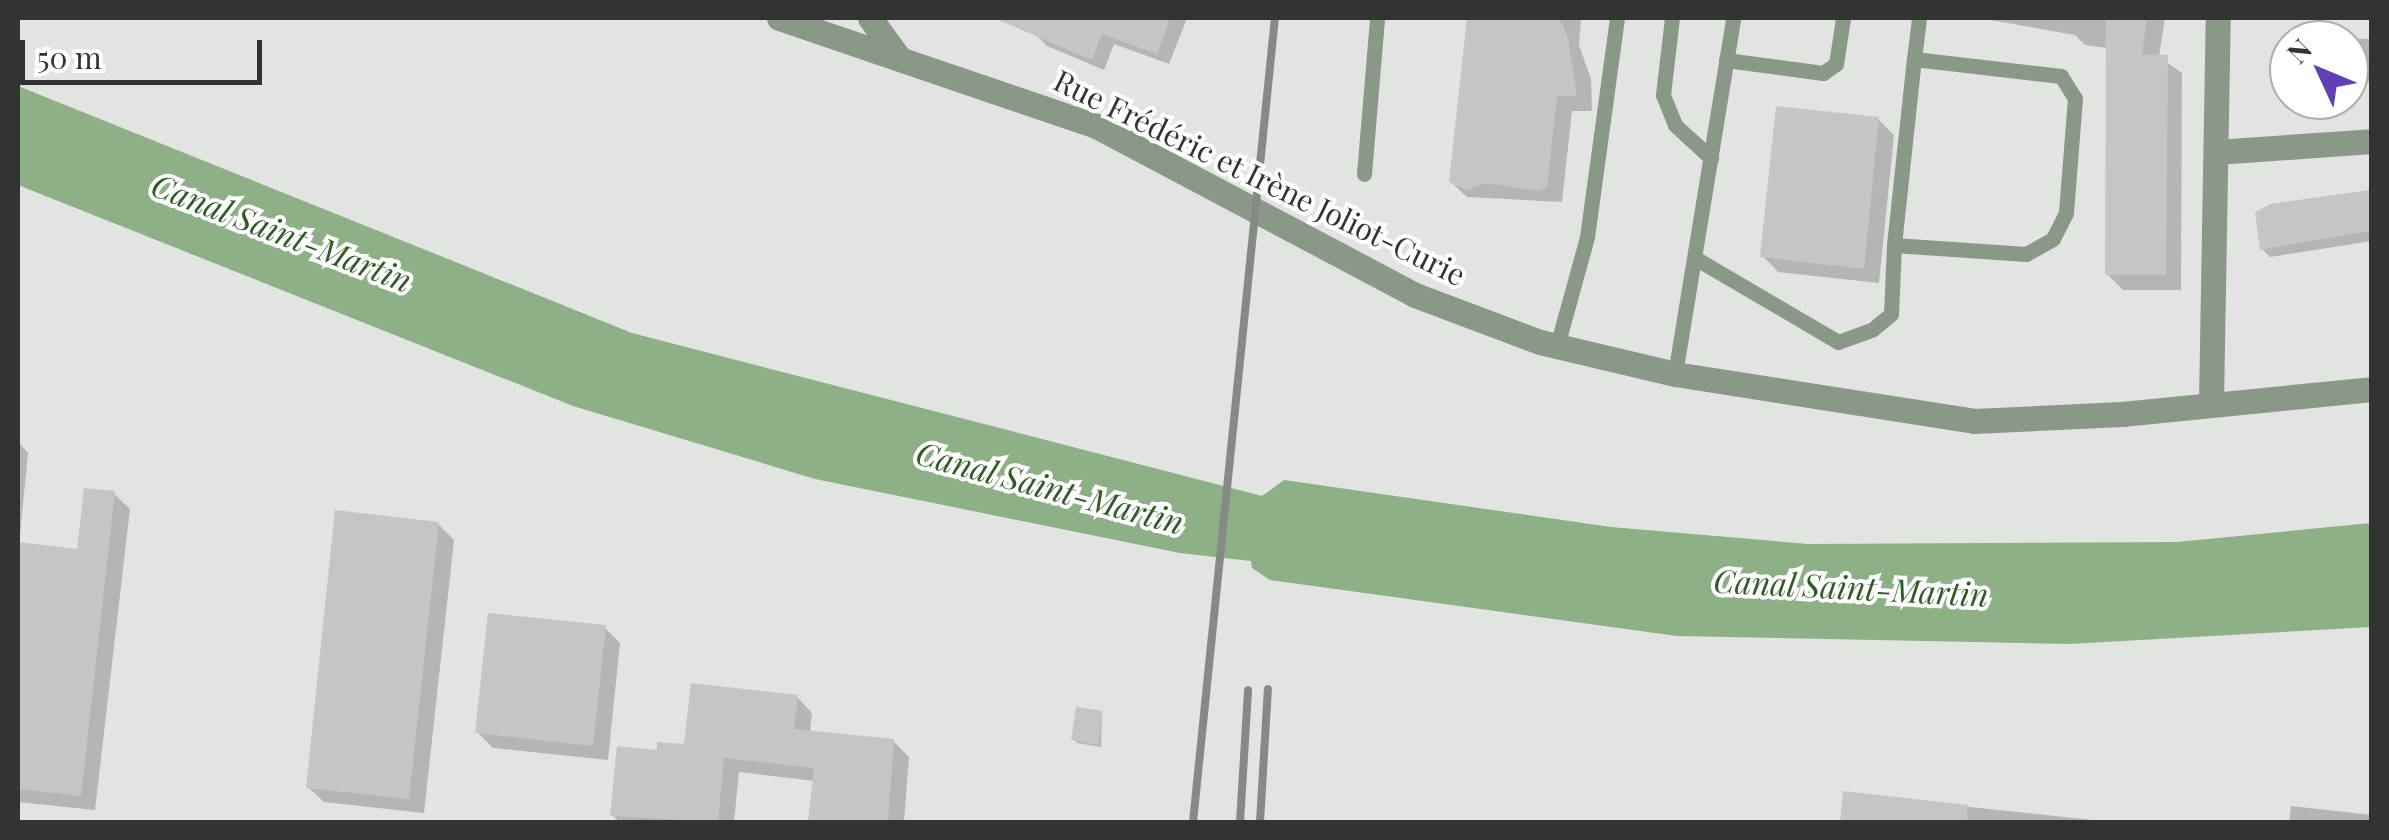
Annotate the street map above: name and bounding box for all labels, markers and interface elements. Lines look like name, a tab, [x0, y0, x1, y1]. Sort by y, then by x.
scale bar	[25, 20, 268, 82]
north arrow	[2269, 20, 2369, 120]
text: N	[2278, 30, 2319, 70]
text: 50 m	[37, 37, 102, 77]
street label: Rue Frédéric et Irène Joliot-Curie	[1048, 61, 1472, 293]
water label: Canal Saint-Martin	[146, 165, 418, 299]
water label: Canal Saint-Martin	[912, 433, 1188, 541]
water label: Canal Saint-Martin	[1712, 561, 1990, 613]

